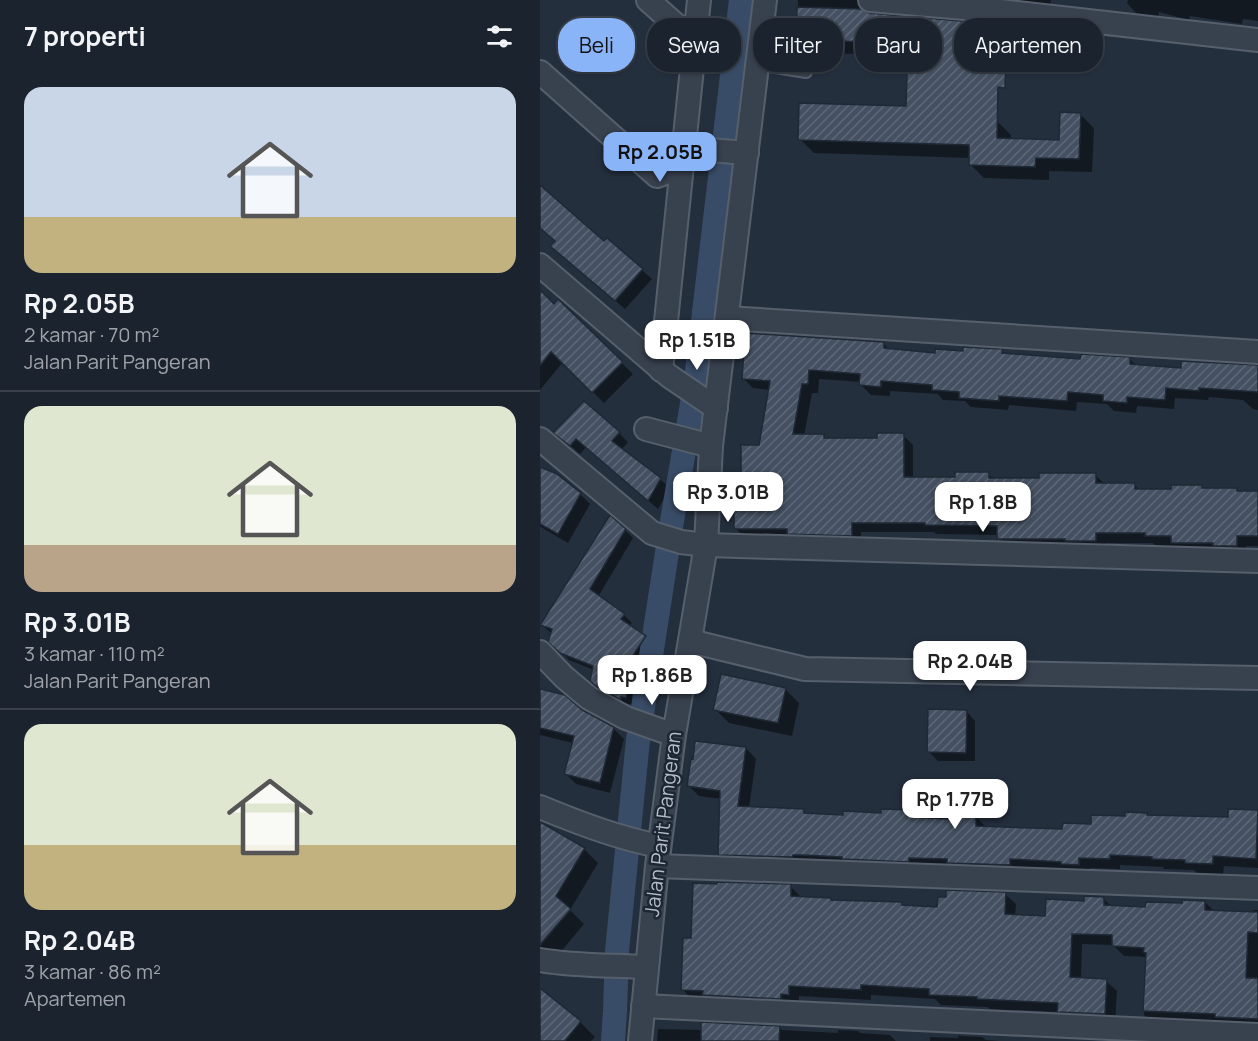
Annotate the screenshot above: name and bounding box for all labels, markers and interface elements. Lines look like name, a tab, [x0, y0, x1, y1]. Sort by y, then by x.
text: 7 properti	[24, 18, 146, 54]
chip: Beli	[558, 18, 635, 72]
chip: Sewa	[647, 18, 741, 72]
chip: Filter	[753, 18, 843, 72]
chip: Baru	[855, 18, 942, 72]
chip: Apartemen	[954, 18, 1103, 72]
icon: filters	[483, 20, 516, 53]
icon: home	[216, 126, 324, 234]
pin: Rp 2.05B	[598, 132, 722, 183]
text: Rp 2.05B	[618, 138, 703, 165]
text: Rp 2.05B	[24, 285, 135, 321]
pin: Rp 1.51B	[635, 320, 759, 371]
text: 2 kamar · 70 m²	[24, 321, 159, 348]
text: Rp 1.51B	[659, 326, 735, 353]
text: Jalan Parit Pangeran	[24, 348, 211, 375]
icon: home	[216, 445, 324, 553]
pin: Rp 3.01B	[666, 472, 790, 523]
text: Rp 3.01B	[687, 478, 769, 505]
pin: Rp 1.8B	[928, 482, 1038, 533]
text: Rp 1.8B	[949, 488, 1017, 515]
text: Rp 3.01B	[24, 604, 130, 640]
text: 3 kamar · 110 m²	[24, 640, 165, 667]
pin: Rp 2.04B	[908, 641, 1032, 692]
text: Rp 2.04B	[927, 647, 1013, 674]
pin: Rp 1.86B	[590, 655, 714, 706]
text: Rp 1.86B	[612, 661, 692, 688]
text: Jalan Parit Pangeran	[24, 667, 211, 694]
street label: Jalan Parit Pangeran	[638, 730, 687, 918]
icon: home	[216, 763, 324, 871]
pin: Rp 1.77B	[893, 779, 1017, 830]
text: Rp 1.77B	[916, 785, 994, 812]
text: Rp 2.04B	[24, 922, 135, 958]
text: 3 kamar · 86 m²	[24, 958, 161, 985]
text: Apartemen	[24, 985, 126, 1012]

